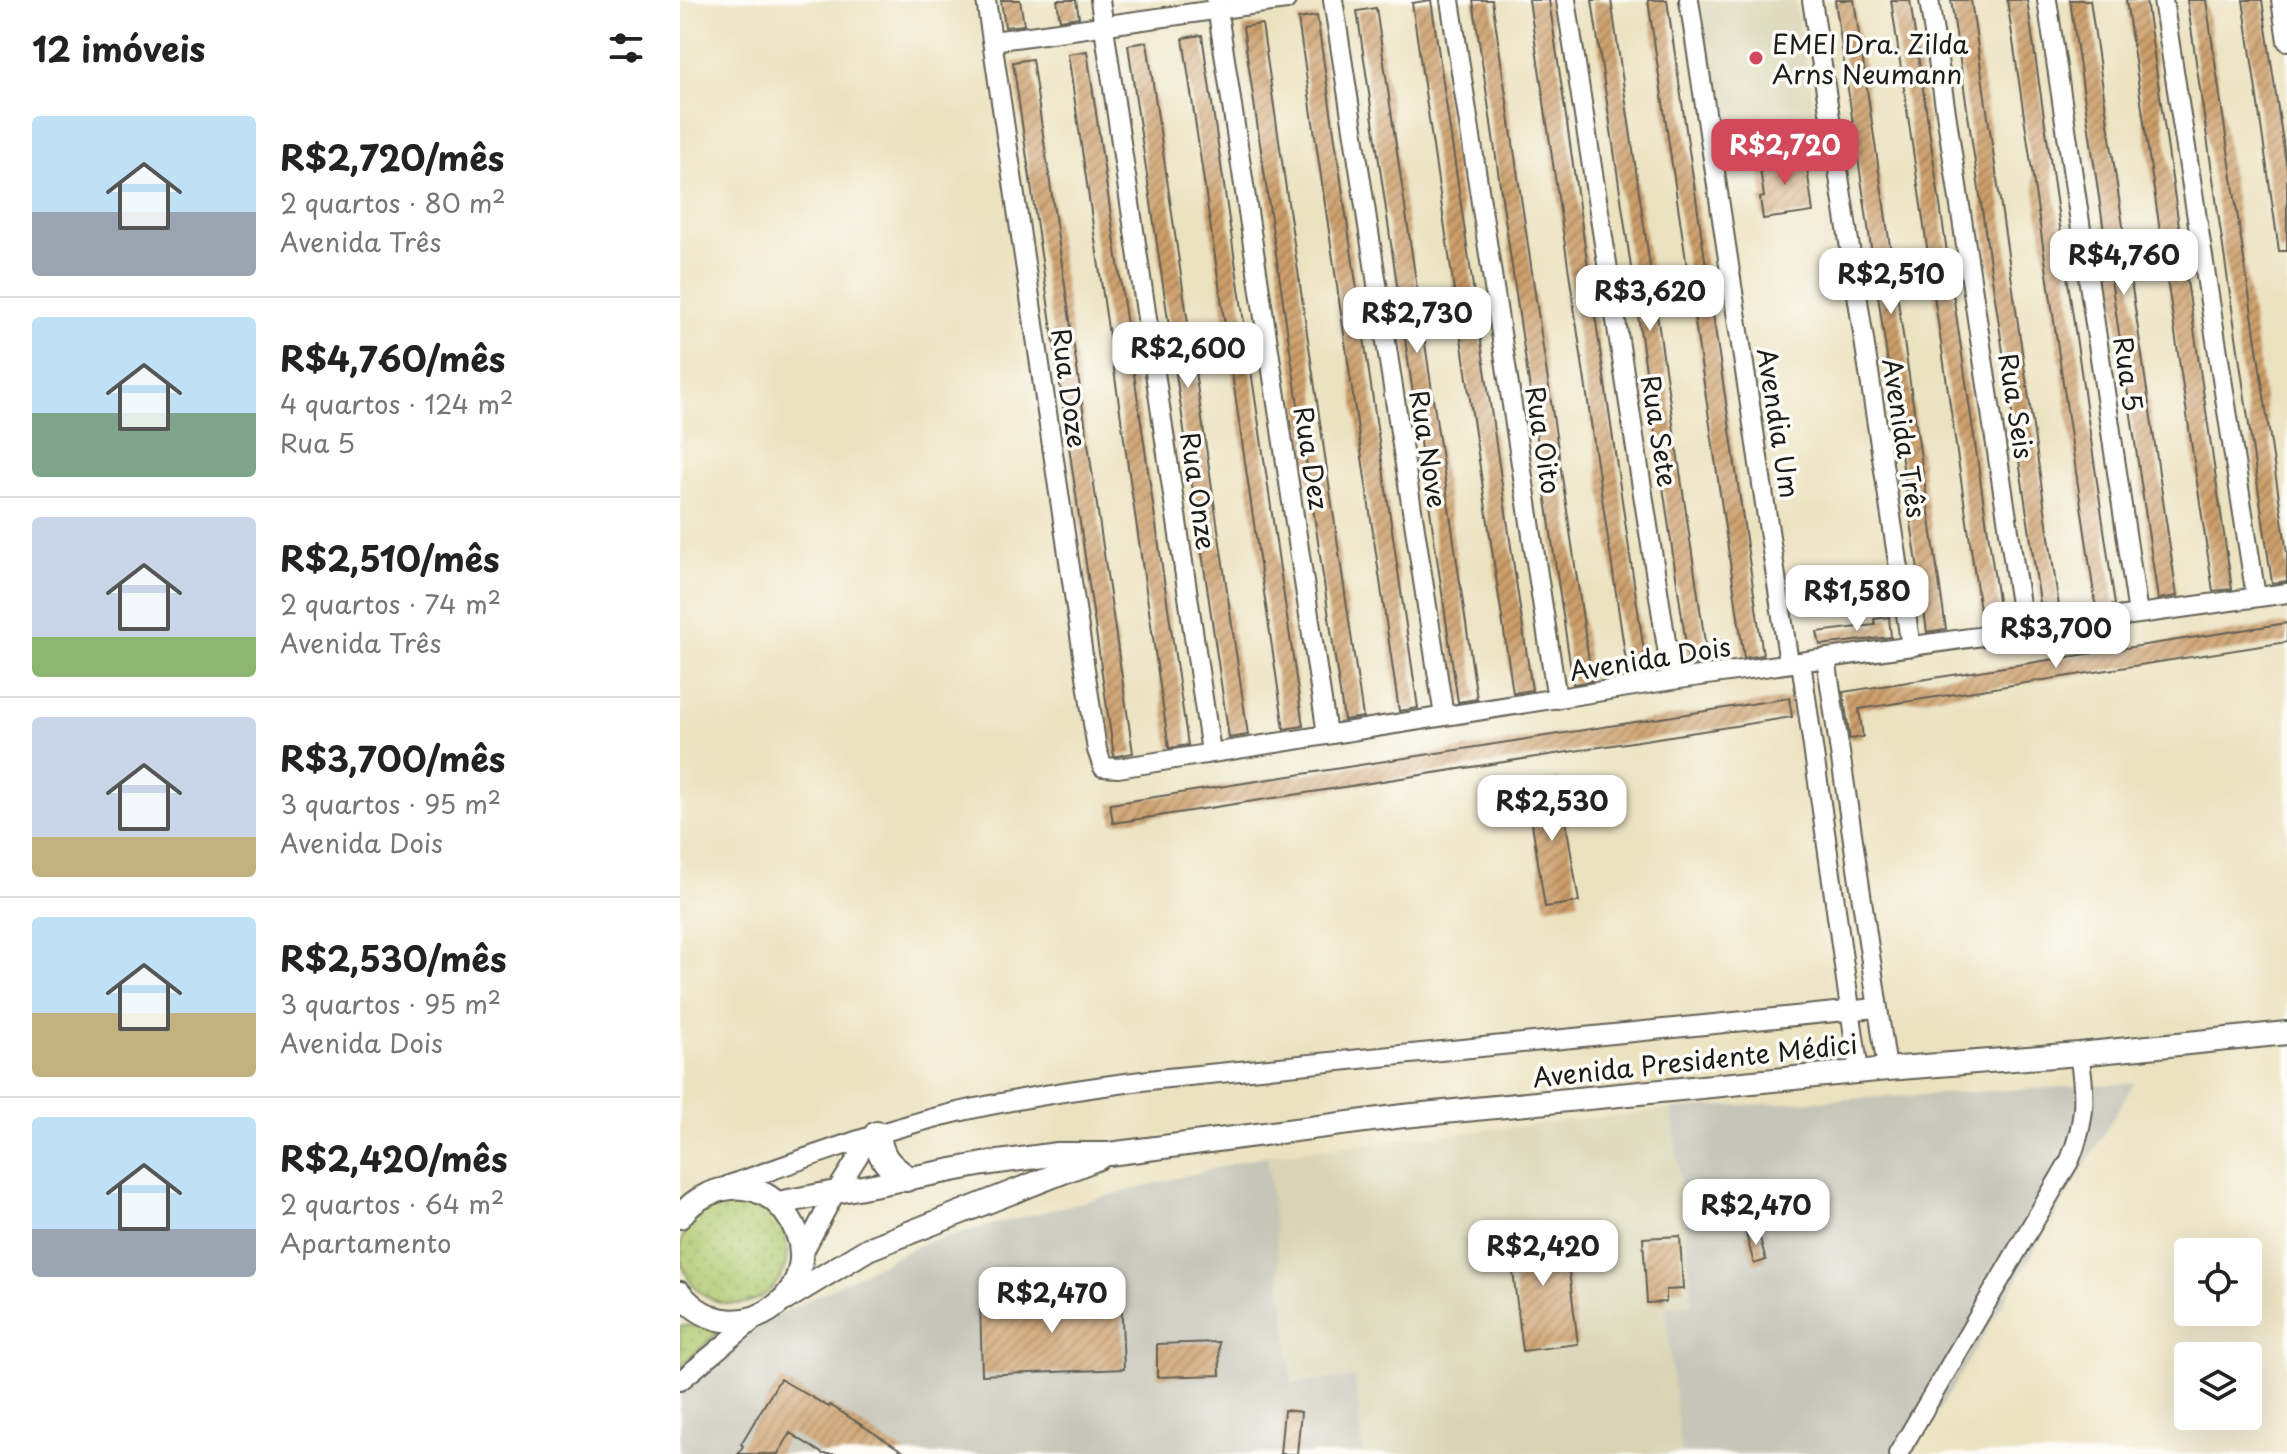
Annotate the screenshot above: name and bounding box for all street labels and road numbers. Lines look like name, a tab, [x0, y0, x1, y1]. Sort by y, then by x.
street label: Rua Doze	[1042, 326, 1098, 450]
street label: Rua 5	[2104, 334, 2154, 414]
street label: Avendia Um	[1748, 345, 1810, 501]
street label: Rua Seis	[1989, 350, 2045, 462]
street label: Avenida Três	[1873, 355, 1937, 521]
street label: Rua Sete	[1632, 372, 1688, 490]
street label: Rua Oito	[1516, 383, 1572, 497]
street label: Rua Nove	[1400, 387, 1458, 511]
street label: Rua Dez	[1285, 404, 1339, 512]
street label: Rua Onze	[1171, 430, 1227, 552]
street label: Avenida Dois	[1567, 626, 1733, 690]
street label: Avenida Presidente Médici	[1531, 1024, 1859, 1096]

